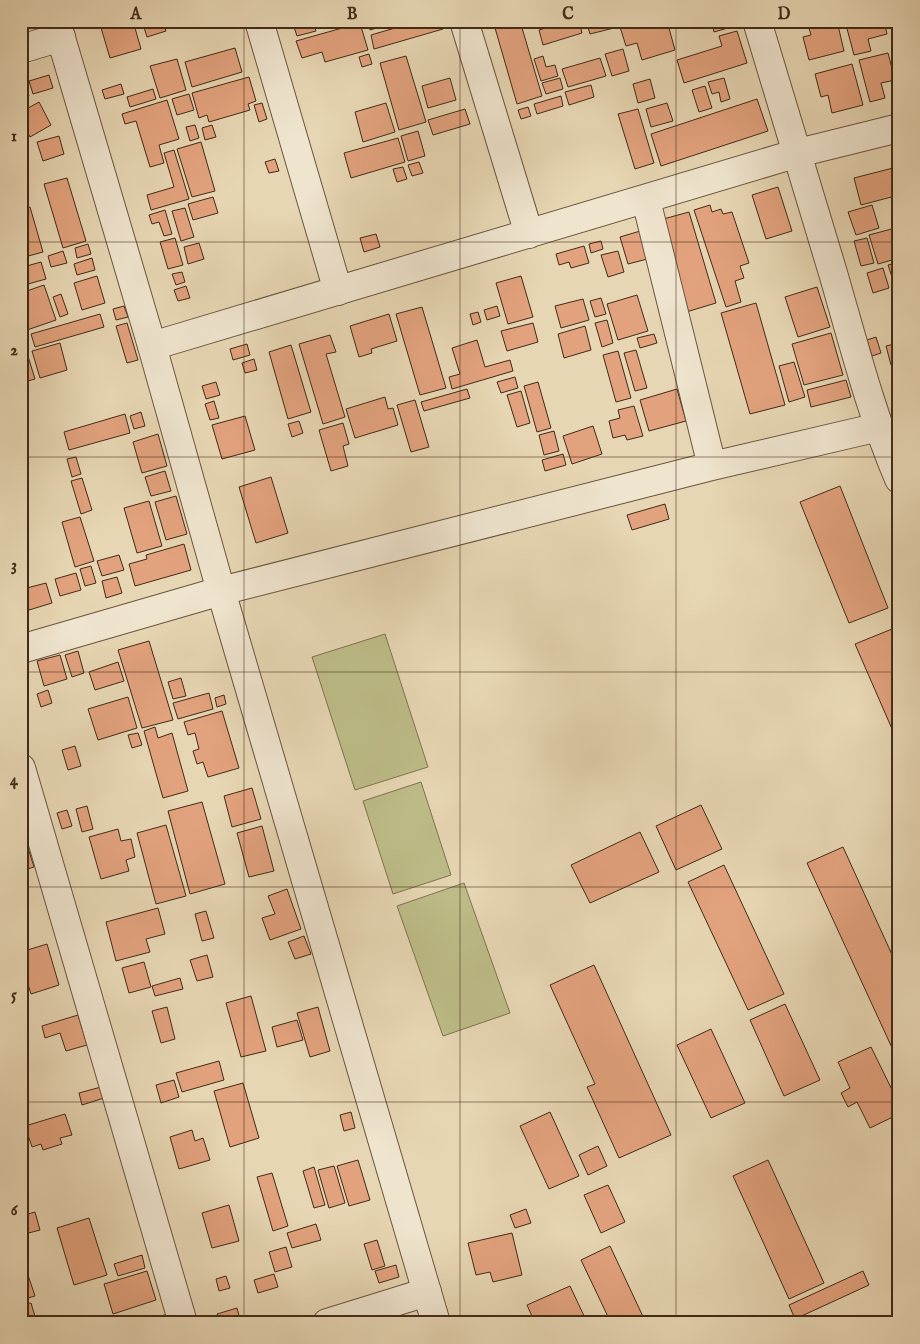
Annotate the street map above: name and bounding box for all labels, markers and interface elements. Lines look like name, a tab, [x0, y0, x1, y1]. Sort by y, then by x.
text: A	[130, 5, 143, 25]
text: B	[347, 5, 358, 25]
text: C	[562, 5, 574, 25]
text: D	[778, 5, 791, 25]
text: 1	[11, 127, 17, 147]
text: 2	[10, 341, 18, 361]
text: 3	[11, 556, 17, 576]
text: 4	[10, 771, 19, 791]
text: 5	[11, 986, 17, 1006]
text: 6	[11, 1201, 19, 1221]

